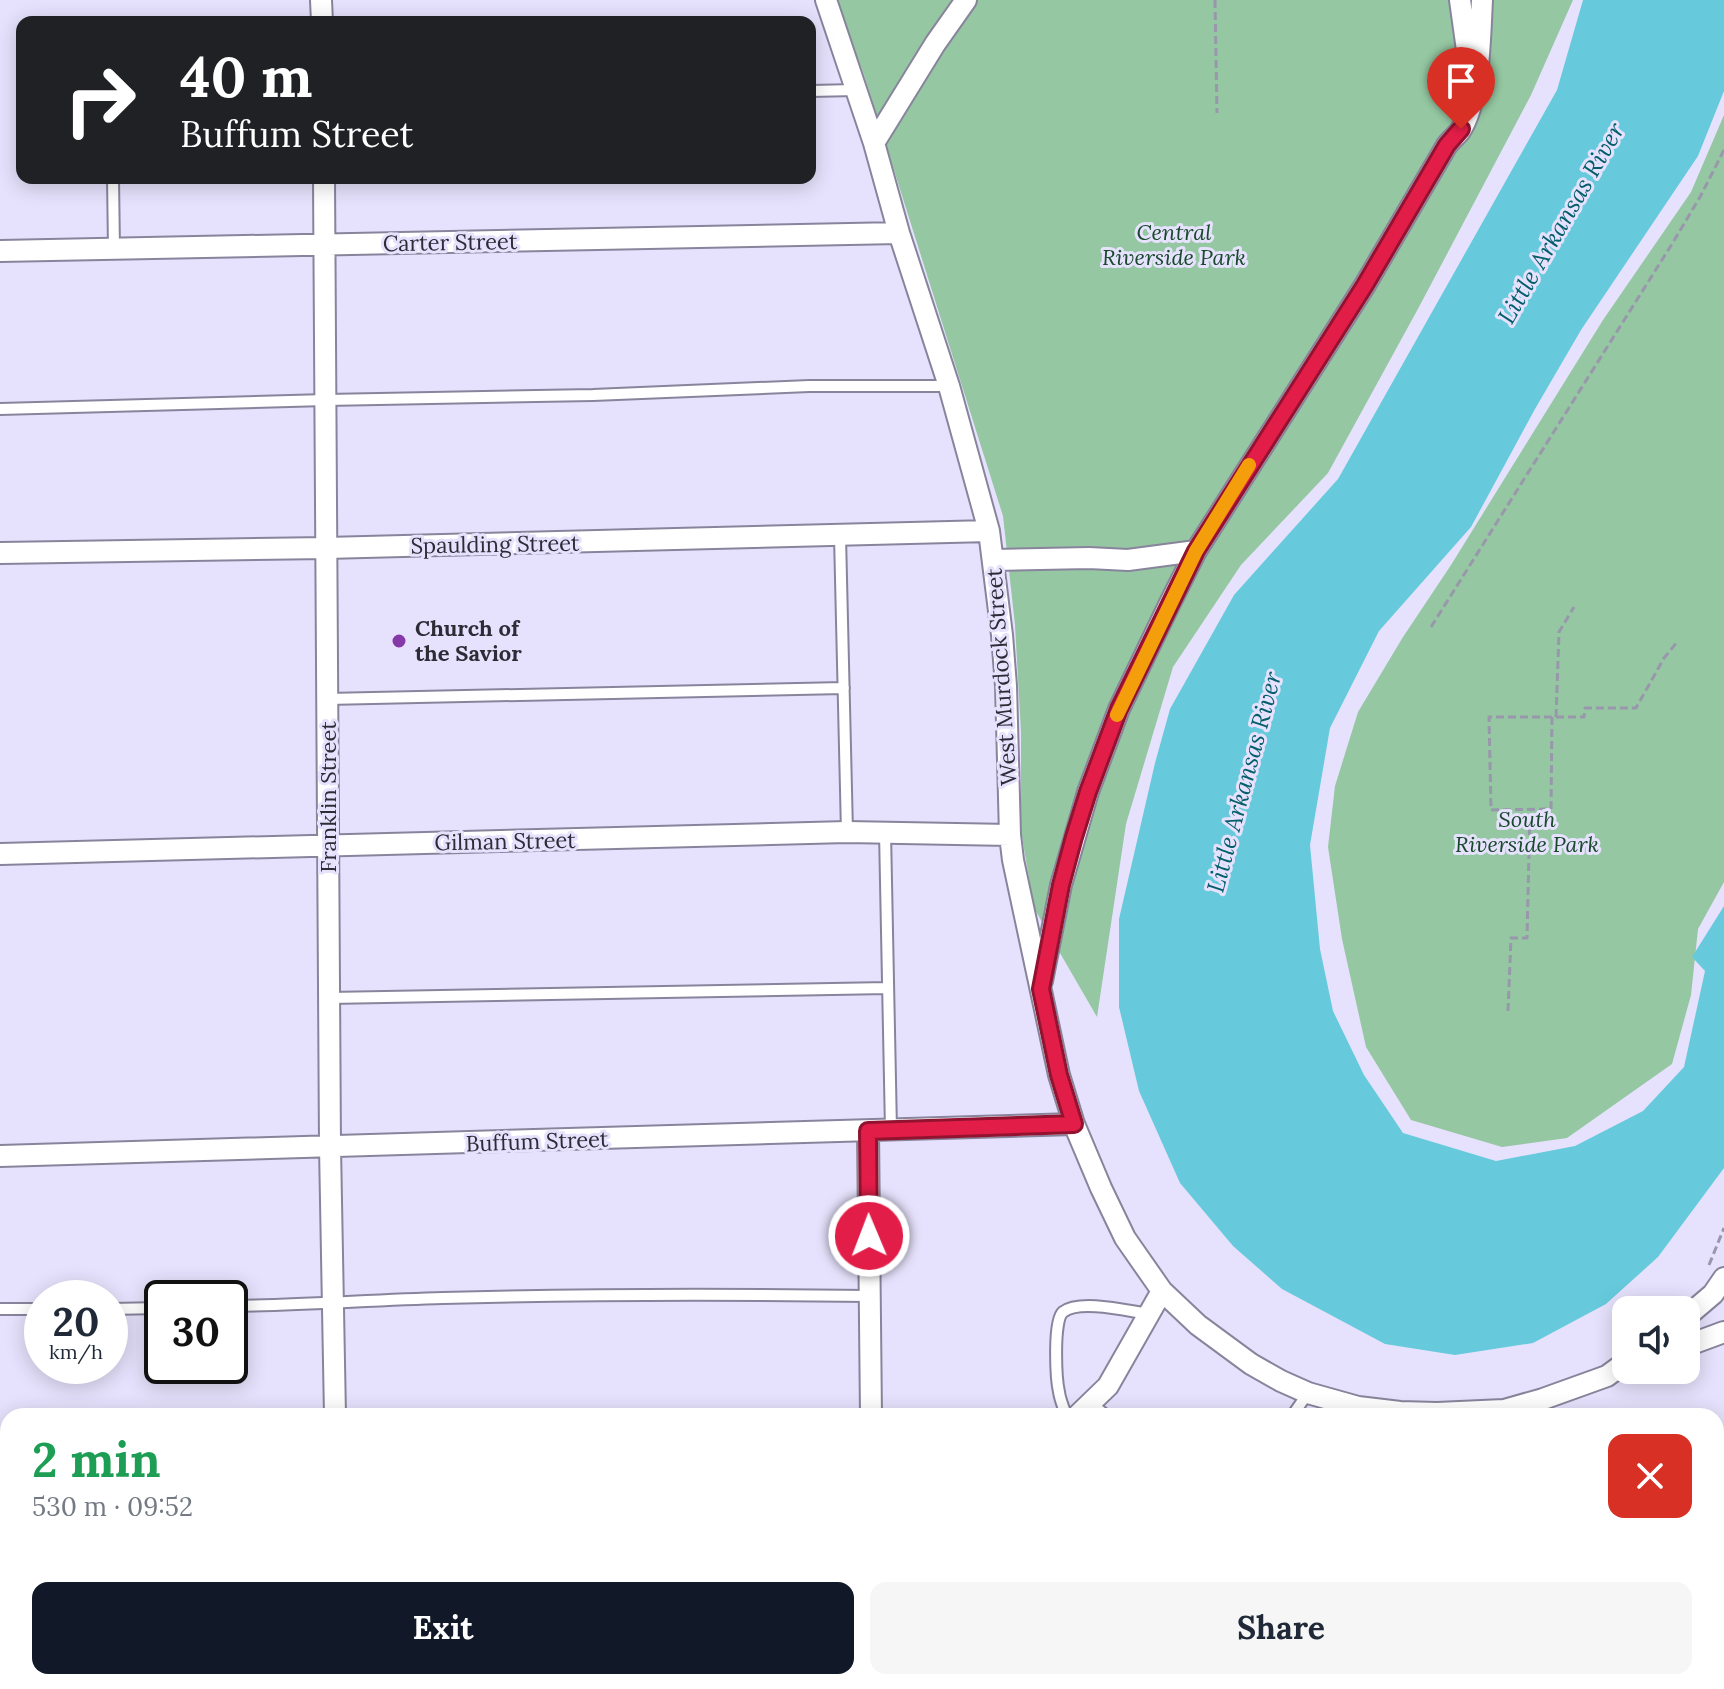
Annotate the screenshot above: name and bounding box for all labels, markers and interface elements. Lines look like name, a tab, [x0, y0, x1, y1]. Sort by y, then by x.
text: 40 m	[180, 41, 313, 112]
pin	[1427, 47, 1495, 129]
icon: right	[48, 48, 152, 152]
icon: arrive	[1439, 59, 1483, 103]
text: Buffum Street	[180, 111, 414, 157]
water label: Little Arkansas River	[1491, 117, 1631, 329]
park label: Central Riverside Park	[1102, 218, 1246, 271]
street label: Carter Street	[383, 227, 518, 257]
street label: Spaulding Street	[410, 529, 580, 559]
street label: West Murdock Street	[979, 567, 1023, 787]
place label: Church of the Savior	[415, 614, 522, 667]
marker: Church of the Savior	[390, 632, 408, 650]
water label: Little Arkansas River	[1200, 668, 1288, 896]
street label: Franklin Street	[314, 721, 342, 873]
park label: South Riverside Park	[1455, 805, 1599, 858]
street label: Gilman Street	[434, 826, 576, 856]
street label: Buffum Street	[465, 1125, 609, 1157]
position arrow	[827, 1194, 911, 1278]
speed limit sign: 30	[144, 1280, 248, 1384]
text: 20	[53, 1296, 99, 1347]
map controls	[1612, 1296, 1700, 1384]
button: sound	[1612, 1296, 1700, 1384]
text: km/h	[49, 1339, 103, 1364]
text: 2 min	[32, 1429, 161, 1490]
button: close	[1608, 1434, 1692, 1518]
text: 530 m · 09:52	[32, 1490, 193, 1523]
button: Exit	[32, 1582, 854, 1674]
button: Share	[870, 1582, 1692, 1674]

